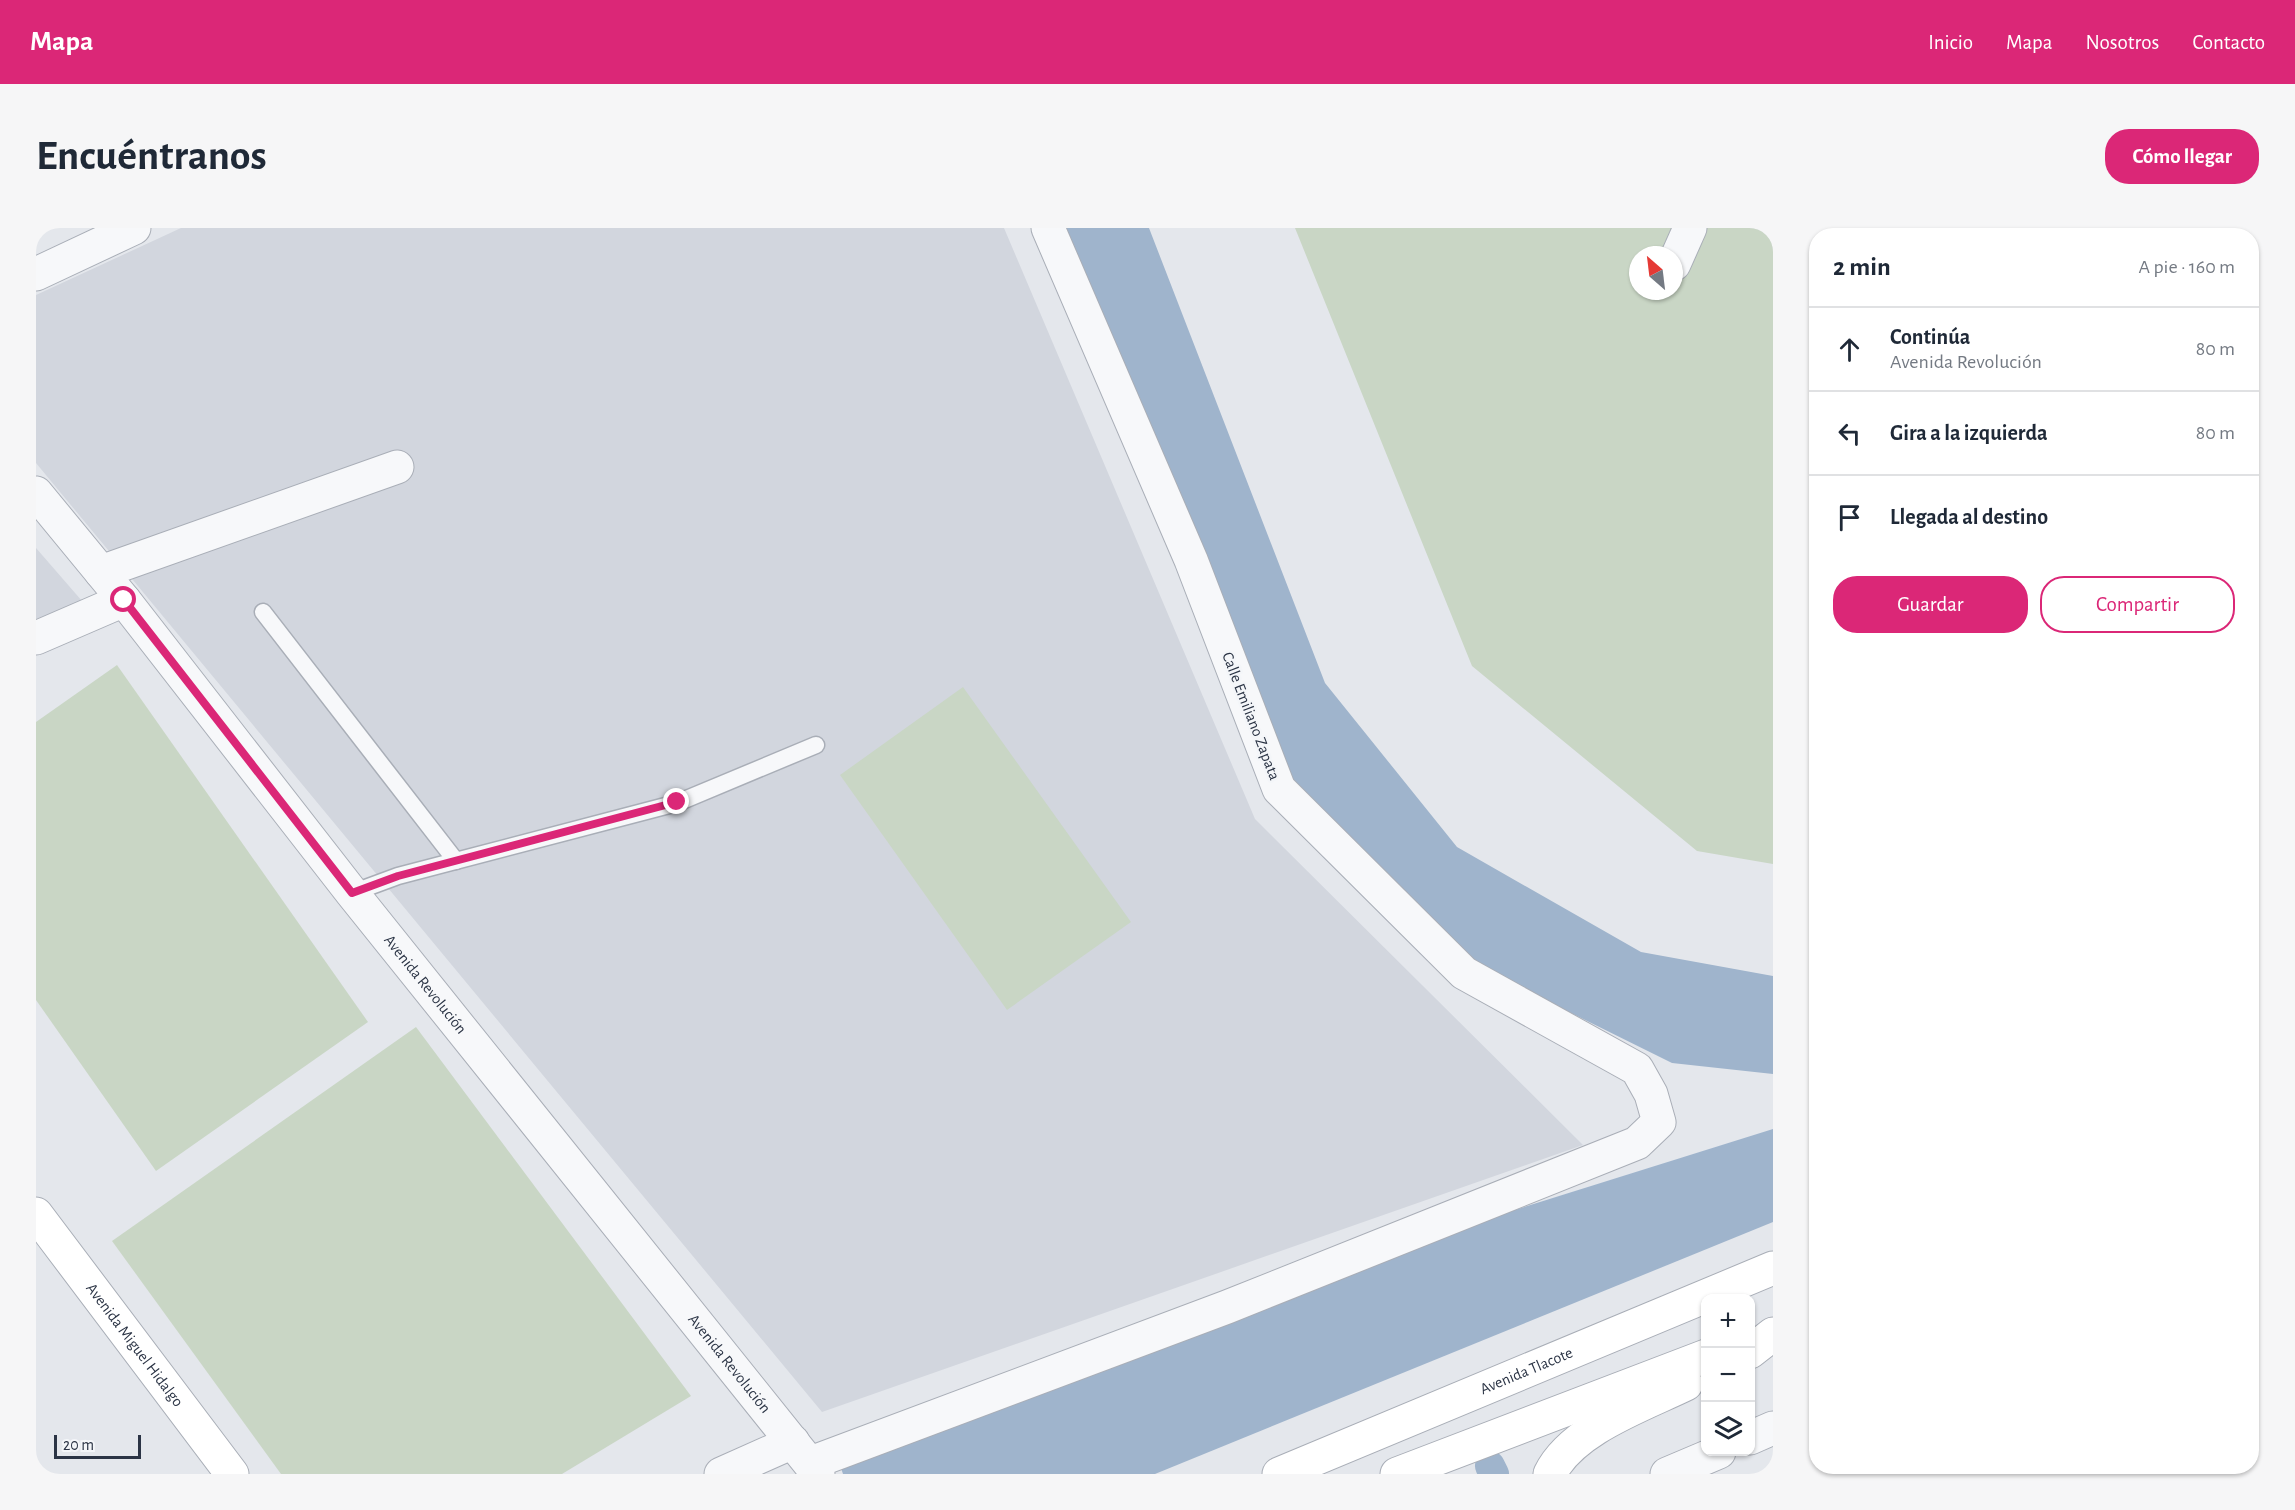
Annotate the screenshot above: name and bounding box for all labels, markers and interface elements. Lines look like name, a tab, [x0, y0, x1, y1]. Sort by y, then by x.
text: Mapa	[30, 28, 93, 56]
text: Inicio	[1928, 32, 1973, 53]
text: Mapa	[2006, 32, 2053, 53]
text: Nosotros	[2086, 32, 2159, 53]
text: Contacto	[2192, 32, 2265, 53]
button: Cómo llegar	[2105, 129, 2259, 184]
text: Encuéntranos	[36, 135, 267, 177]
north arrow	[1629, 246, 1683, 300]
text: 2 min	[1833, 254, 1891, 280]
text: A pie · 160 m	[2139, 257, 2235, 277]
text: Continúa	[1890, 326, 1970, 348]
icon: ahead	[1833, 333, 1866, 366]
text: 80 m	[2196, 339, 2235, 359]
text: Avenida Revolución	[1890, 352, 2042, 372]
icon: left	[1833, 417, 1866, 450]
text: Gira a la izquierda	[1890, 422, 2048, 444]
text: 80 m	[2196, 423, 2235, 443]
icon: arrive	[1833, 501, 1866, 534]
text: Llegada al destino	[1890, 506, 2048, 528]
button: Guardar	[1833, 576, 2028, 633]
button: Compartir	[2040, 576, 2235, 633]
route start	[110, 586, 136, 612]
street label: Calle Emiliano Zapata	[1219, 650, 1283, 782]
route end	[663, 788, 689, 814]
street label: Avenida Revolución	[381, 932, 470, 1037]
street label: Avenida Miguel Hidalgo	[83, 1280, 186, 1410]
map controls	[1701, 1294, 1755, 1456]
button: +	[1701, 1294, 1755, 1348]
street label: Avenida Revolución	[685, 1311, 774, 1416]
street label: Avenida Tlacote	[1478, 1344, 1575, 1397]
button: −	[1701, 1348, 1755, 1402]
button: layers	[1701, 1402, 1755, 1456]
scale bar	[54, 1432, 141, 1460]
text: 20 m	[63, 1437, 94, 1453]

